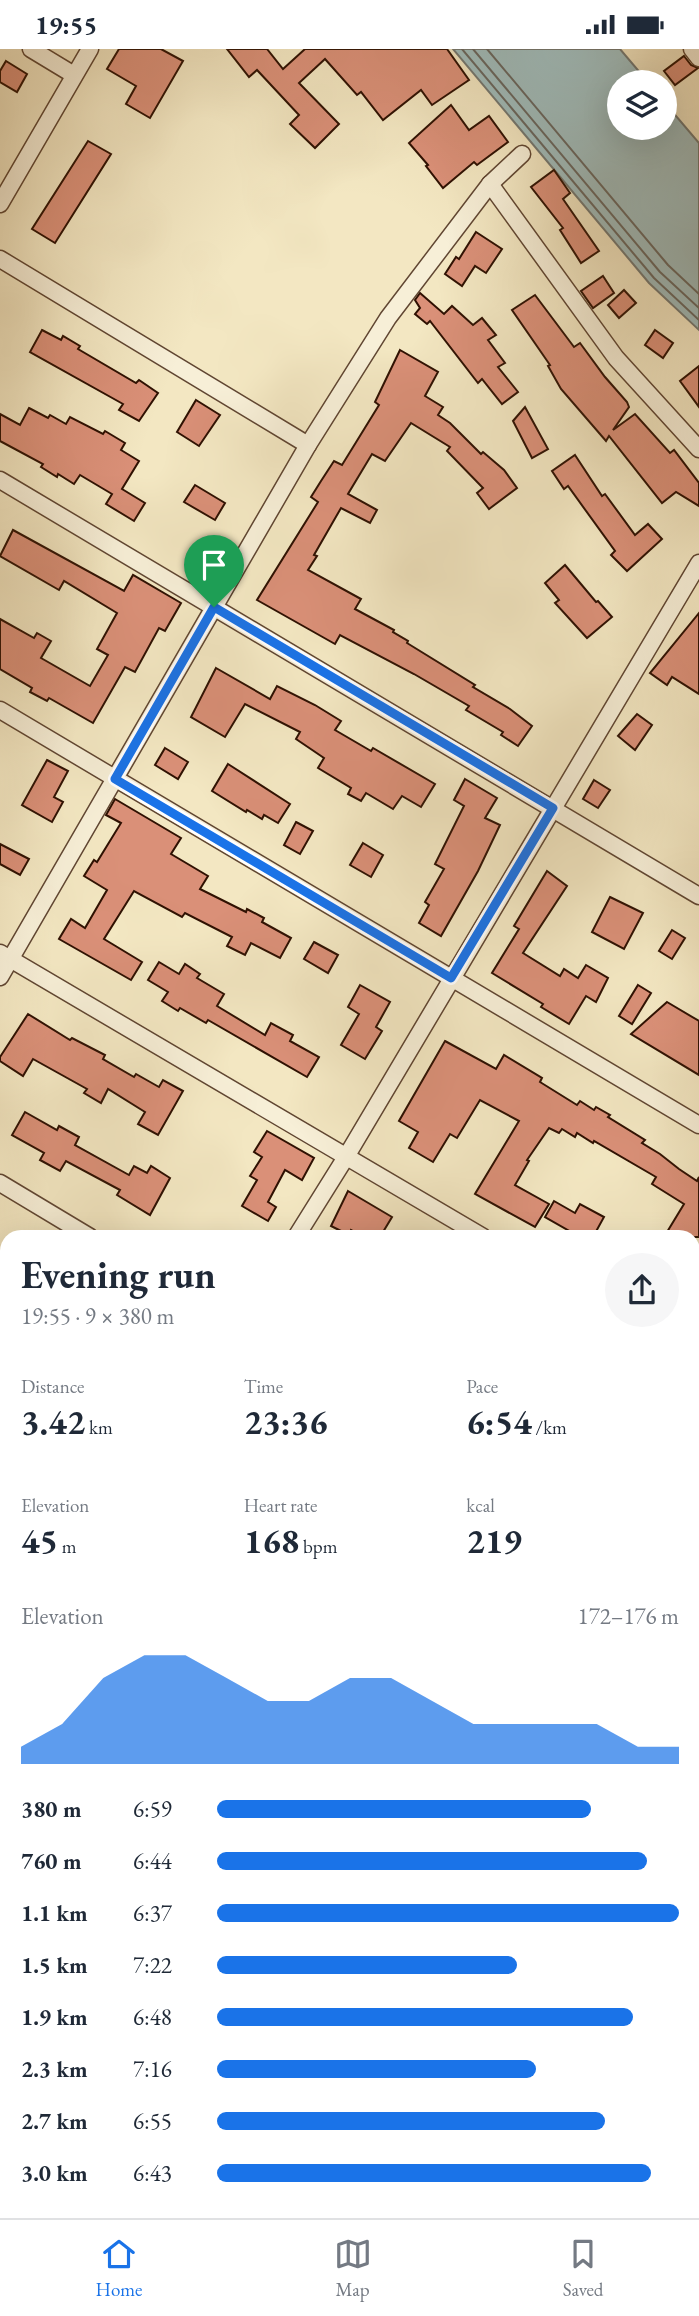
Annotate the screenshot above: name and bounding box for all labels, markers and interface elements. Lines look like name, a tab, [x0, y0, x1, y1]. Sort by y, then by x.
text: 19:55	[35, 8, 97, 42]
map controls	[607, 70, 677, 140]
button: layers	[607, 70, 677, 140]
pin	[184, 535, 244, 607]
icon: arrive	[195, 546, 233, 584]
text: Evening run	[21, 1250, 216, 1299]
button: share	[605, 1253, 679, 1327]
text: 19:55 · 9 × 380 m	[21, 1301, 174, 1331]
text: Distance	[21, 1374, 84, 1399]
text: Time	[244, 1374, 283, 1399]
text: Pace	[466, 1374, 498, 1399]
text: 3.42	[21, 1399, 85, 1444]
text: 23:36	[244, 1399, 328, 1444]
text: 6:54	[466, 1399, 532, 1444]
text: km	[85, 1415, 113, 1440]
text: /km	[532, 1415, 567, 1440]
text: Elevation	[21, 1493, 89, 1518]
text: Heart rate	[244, 1493, 317, 1518]
text: kcal	[466, 1493, 495, 1518]
text: 45	[21, 1518, 58, 1563]
text: 168	[244, 1518, 299, 1563]
text: 219	[466, 1518, 522, 1563]
text: m	[58, 1534, 77, 1559]
text: bpm	[299, 1534, 337, 1559]
text: Elevation	[21, 1601, 104, 1631]
text: 172–176 m	[578, 1601, 679, 1631]
text: 380 m	[21, 1794, 82, 1824]
text: 6:59	[133, 1794, 172, 1824]
text: 760 m	[21, 1846, 82, 1876]
text: 6:44	[133, 1846, 172, 1876]
text: 1.1 km	[21, 1898, 88, 1928]
text: 6:37	[133, 1898, 172, 1928]
text: 1.5 km	[21, 1950, 88, 1980]
text: 7:22	[133, 1950, 172, 1980]
text: 1.9 km	[21, 2002, 88, 2032]
text: 6:48	[133, 2002, 172, 2032]
text: 2.3 km	[21, 2054, 88, 2084]
text: 7:16	[133, 2054, 172, 2084]
text: 2.7 km	[21, 2106, 88, 2136]
text: 6:55	[133, 2106, 172, 2136]
text: 3.0 km	[21, 2158, 88, 2188]
text: 6:43	[133, 2158, 172, 2188]
tab: Home	[96, 2235, 143, 2302]
tab: Map	[334, 2235, 372, 2302]
tab: Saved	[563, 2235, 603, 2302]

